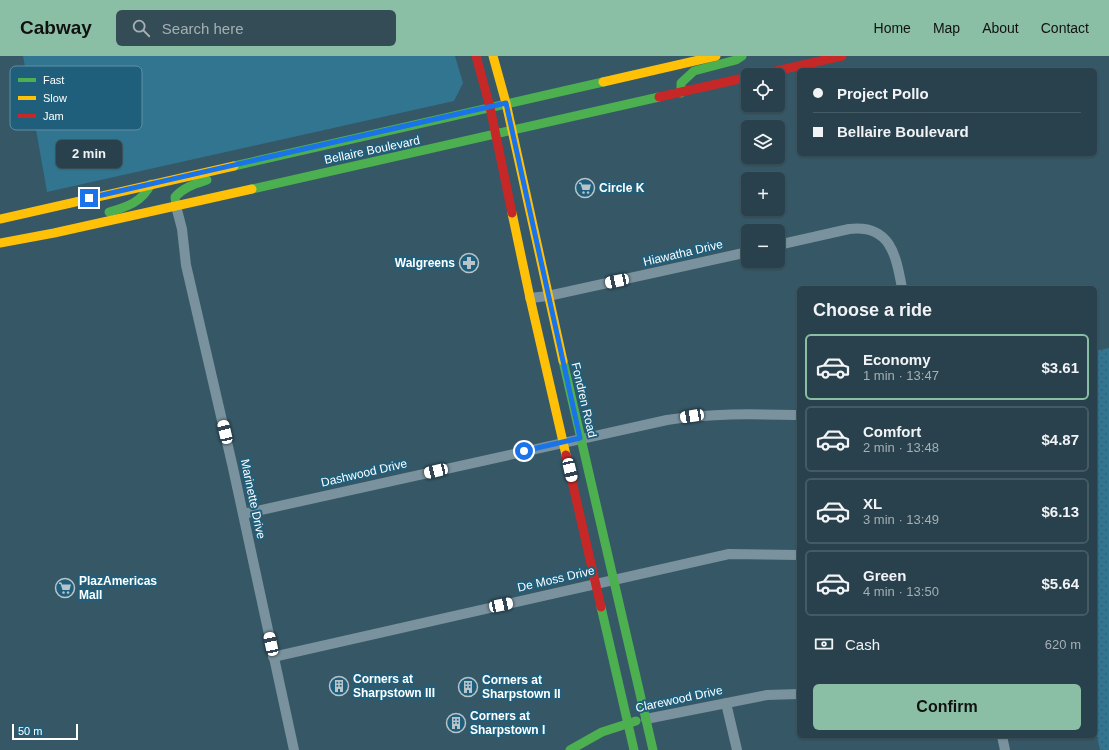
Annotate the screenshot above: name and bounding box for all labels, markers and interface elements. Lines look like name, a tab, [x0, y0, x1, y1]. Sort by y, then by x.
search box	[116, 10, 396, 46]
text: Cabway	[20, 17, 92, 38]
icon: search	[130, 17, 152, 39]
text: Search here	[162, 20, 244, 37]
text: Home	[874, 20, 911, 36]
text: Map	[933, 20, 960, 36]
text: About	[982, 20, 1019, 36]
text: Contact	[1041, 20, 1089, 36]
legend	[10, 66, 142, 130]
map controls	[741, 68, 785, 268]
button: locate	[741, 68, 785, 112]
text: Fast	[43, 74, 64, 86]
text: Project Pollo	[837, 85, 929, 102]
text: Slow	[43, 92, 67, 104]
text: Jam	[43, 110, 64, 122]
button: layers	[741, 120, 785, 164]
text: Bellaire Boulevard	[837, 123, 969, 140]
street label: Bellaire Boulevard	[323, 133, 421, 167]
callout: 2 min	[56, 140, 122, 168]
text: 2 min	[72, 146, 106, 161]
button: +	[741, 172, 785, 216]
supermarket icon: Circle K	[574, 177, 596, 199]
place label: Circle K	[599, 181, 645, 195]
route end	[80, 189, 98, 207]
button: −	[741, 224, 785, 268]
street label: Hiawatha Drive	[642, 237, 725, 269]
pharmacy icon: Walgreens	[458, 252, 480, 274]
place label: Walgreens	[395, 256, 455, 270]
car	[604, 273, 630, 289]
text: Choose a ride	[813, 300, 932, 320]
icon: car	[815, 349, 851, 385]
text: Economy	[863, 351, 931, 368]
text: $3.61	[1041, 359, 1079, 376]
street label: Fondren Road	[569, 361, 599, 439]
text: 1 min · 13:47	[863, 368, 939, 383]
car	[679, 408, 705, 424]
car	[216, 419, 234, 445]
icon: car	[815, 421, 851, 457]
text: Comfort	[863, 423, 921, 440]
text: $4.87	[1041, 431, 1079, 448]
text: 2 min · 13:48	[863, 440, 939, 455]
route start	[515, 442, 533, 460]
street label: Dashwood Drive	[320, 456, 409, 490]
car	[561, 457, 579, 483]
street label: Marinette Drive	[238, 458, 268, 541]
car	[423, 462, 449, 480]
icon: car	[815, 493, 851, 529]
text: XL	[863, 495, 882, 512]
text: $6.13	[1041, 503, 1079, 520]
text: 3 min · 13:49	[863, 512, 939, 527]
street label: De Moss Drive	[516, 563, 596, 595]
icon: car	[815, 565, 851, 601]
text: Green	[863, 567, 906, 584]
place label: PlazAmericas Mall	[79, 574, 157, 602]
text: $5.64	[1041, 575, 1079, 592]
supermarket icon: PlazAmericas Mall	[54, 577, 76, 599]
text: 4 min · 13:50	[863, 584, 939, 599]
car	[488, 597, 514, 613]
car	[263, 631, 279, 657]
icon: cash	[813, 633, 835, 655]
text: Cash	[845, 636, 880, 653]
text: 620 m	[1045, 637, 1081, 652]
place label: Corners at Sharpstown III	[353, 672, 435, 700]
place label: Corners at Sharpstown II	[482, 673, 561, 701]
building icon: Corners at Sharpstown III	[328, 675, 350, 697]
building icon: Corners at Sharpstown II	[457, 676, 479, 698]
street label: Clarewood Drive	[634, 683, 724, 715]
button: Confirm	[813, 684, 1081, 730]
place label: Corners at Sharpstown I	[470, 709, 545, 737]
building icon: Corners at Sharpstown I	[445, 712, 467, 734]
scale bar	[12, 722, 78, 741]
text: 50 m	[18, 725, 42, 737]

